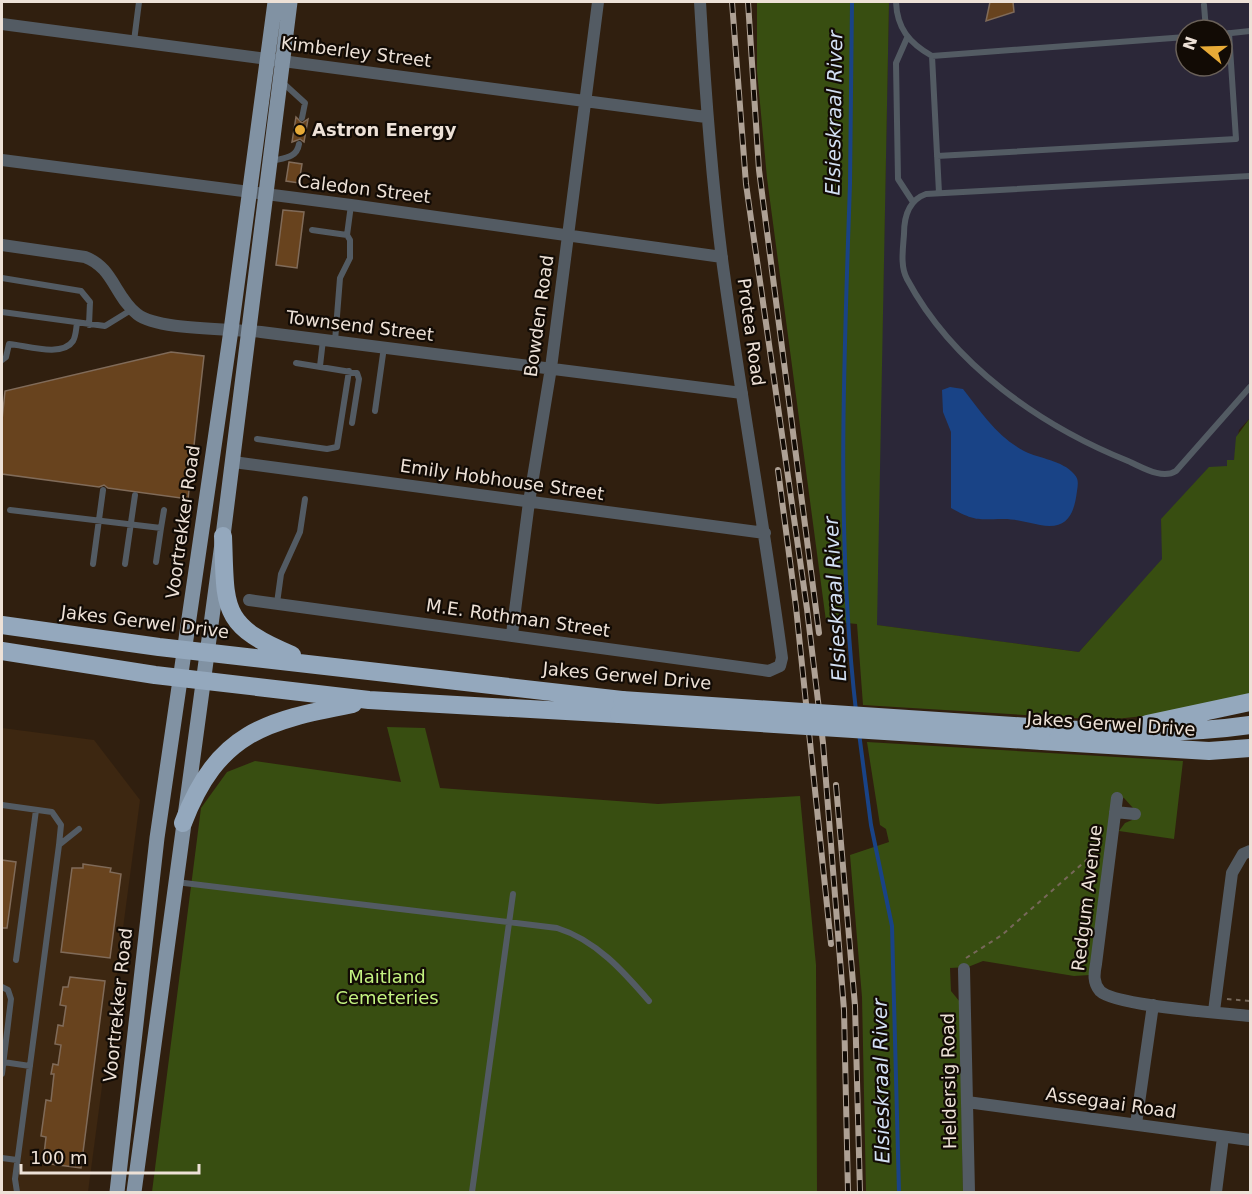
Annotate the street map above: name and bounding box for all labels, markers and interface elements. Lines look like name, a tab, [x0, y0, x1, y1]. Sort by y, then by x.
north arrow	[1174, 18, 1234, 78]
water label: Elsieskraal River	[821, 29, 847, 196]
street label: Kimberley Street	[280, 32, 432, 71]
text: N	[1179, 34, 1201, 53]
place label: Astron Energy	[312, 119, 457, 140]
marker: Astron Energy	[293, 123, 307, 137]
street label: Caledon Street	[296, 170, 432, 207]
street label: Bowden Road	[520, 254, 557, 378]
street label: Protea Road	[734, 277, 769, 387]
street label: Townsend Street	[284, 306, 435, 345]
street label: Voortrekker Road	[161, 444, 204, 600]
street label: Emily Hobhouse Street	[399, 455, 606, 504]
water label: Elsieskraal River	[819, 514, 851, 682]
street label: M.E. Rothman Street	[425, 594, 611, 641]
street label: Jakes Gerwel Drive	[59, 601, 230, 642]
street label: Jakes Gerwel Drive	[541, 658, 712, 693]
street label: Jakes Gerwel Drive	[1025, 707, 1196, 740]
street label: Redgum Avenue	[1067, 824, 1106, 972]
street label: Voortrekker Road	[99, 927, 136, 1083]
park label: Maitland Cemeteries	[335, 966, 439, 1008]
water label: Elsieskraal River	[868, 997, 894, 1164]
street label: Heldersig Road	[937, 1013, 960, 1149]
street label: Assegaai Road	[1044, 1083, 1178, 1122]
scale bar	[21, 1137, 200, 1175]
text: 100 m	[30, 1147, 88, 1168]

